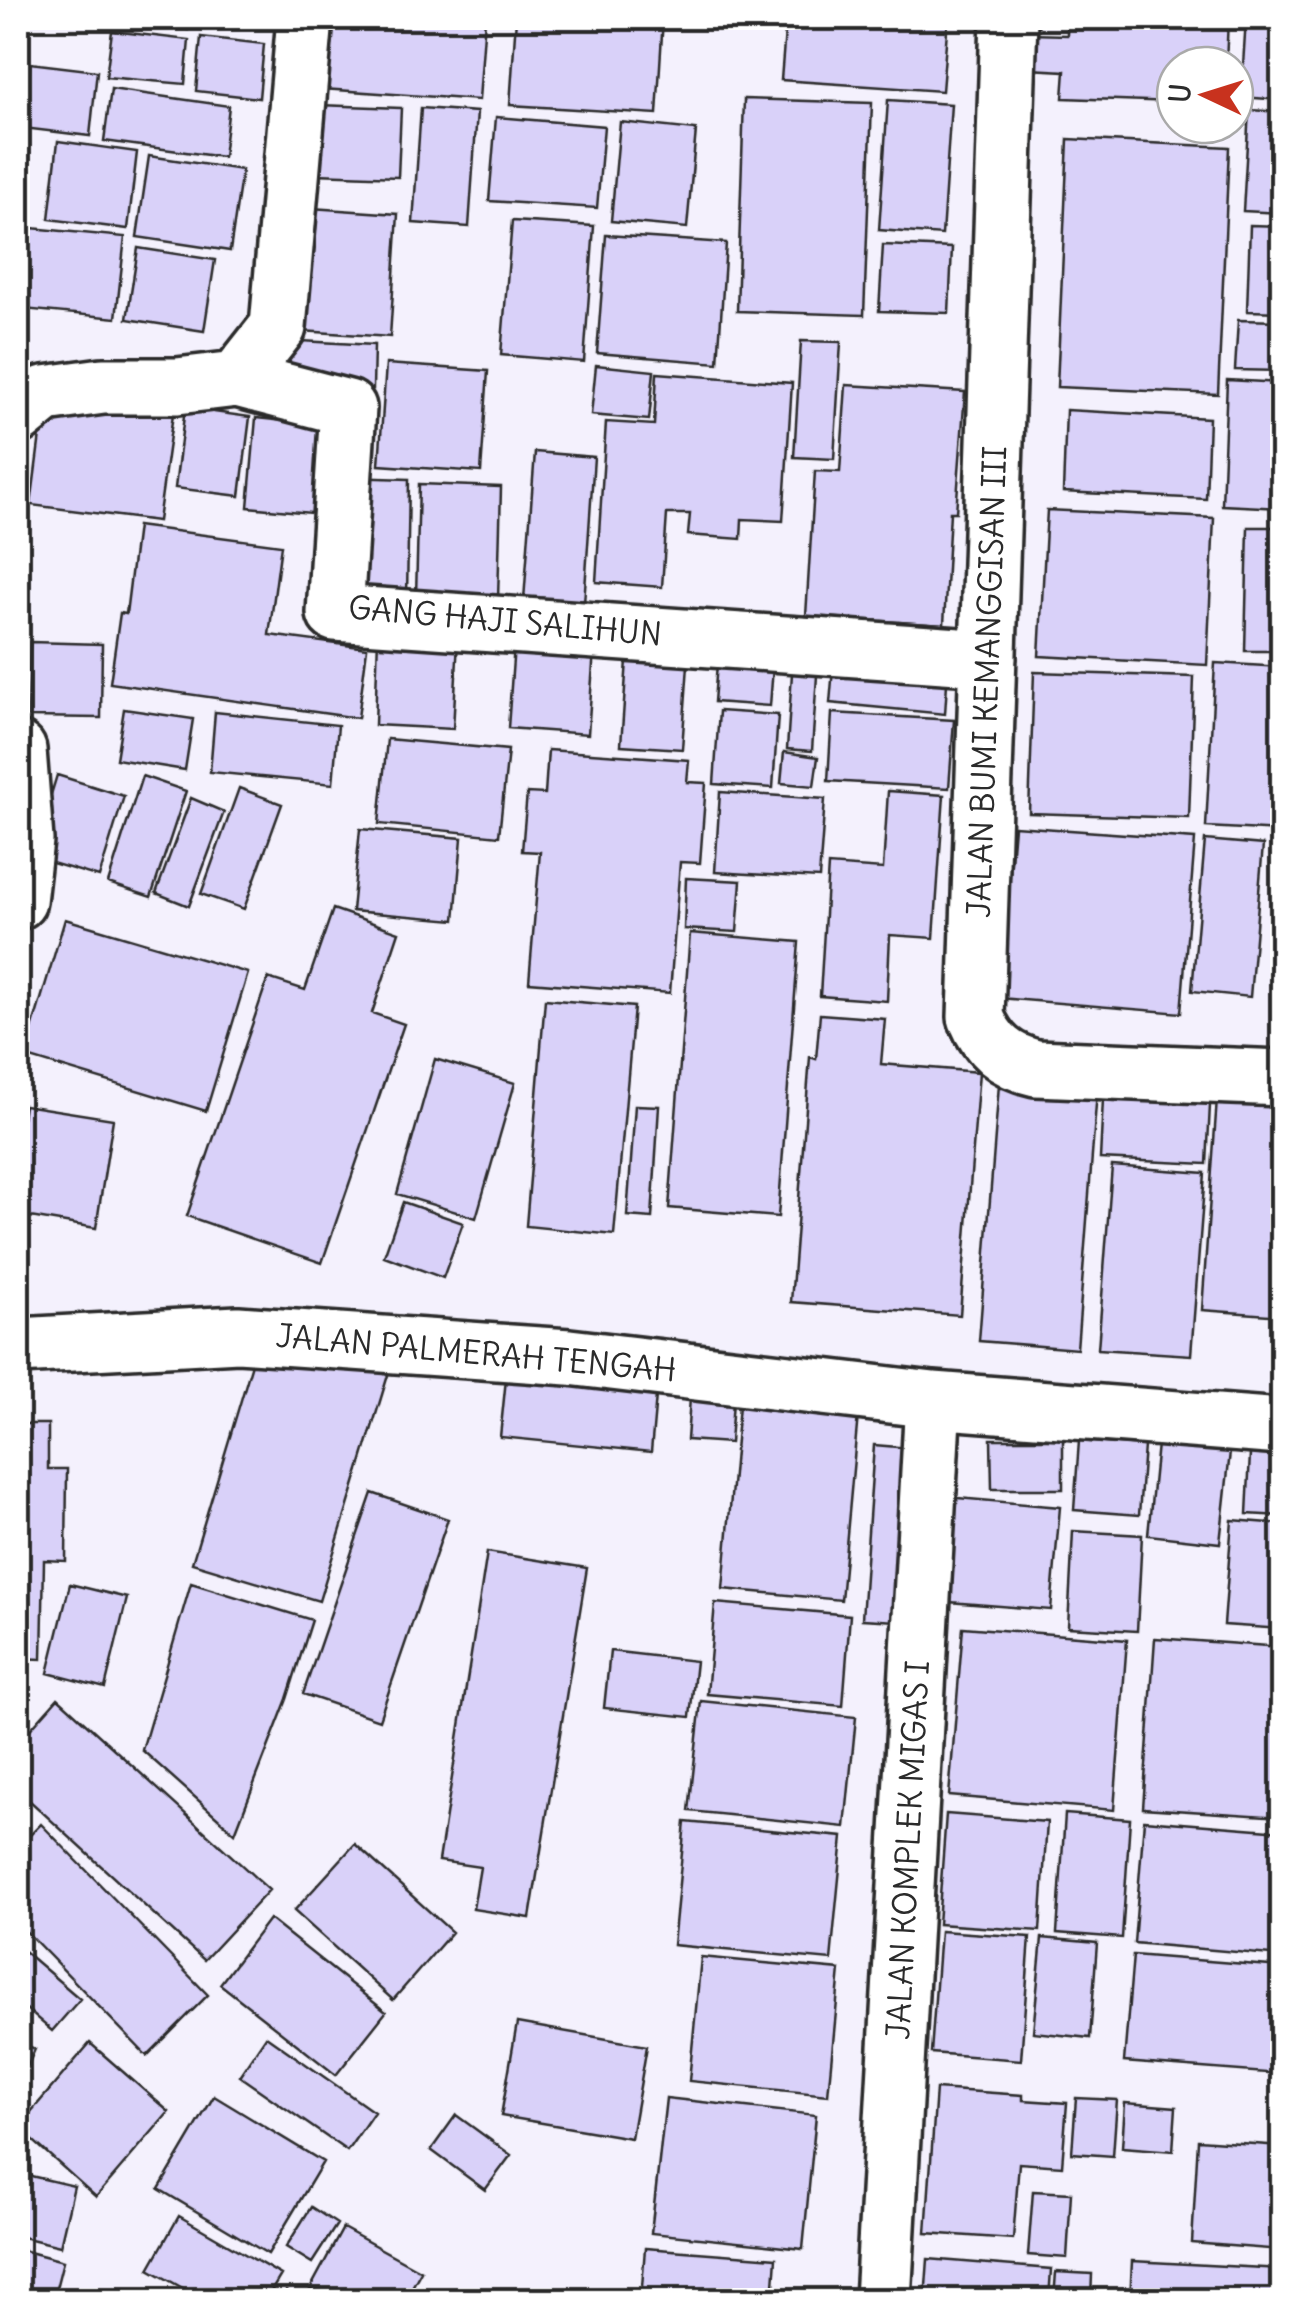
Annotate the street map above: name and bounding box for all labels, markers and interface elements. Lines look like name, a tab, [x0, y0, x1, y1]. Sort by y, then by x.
north arrow	[1155, 45, 1255, 145]
text: U	[1161, 82, 1199, 104]
street label: JALAN BUMI KEMANGGISAN III	[958, 445, 1015, 919]
street label: GANG HAJI SALIHUN	[347, 586, 663, 655]
street label: JALAN PALMERAH TENGAH	[274, 1315, 678, 1390]
street label: JALAN KOMPLEK MIGAS I	[877, 1659, 938, 2041]

